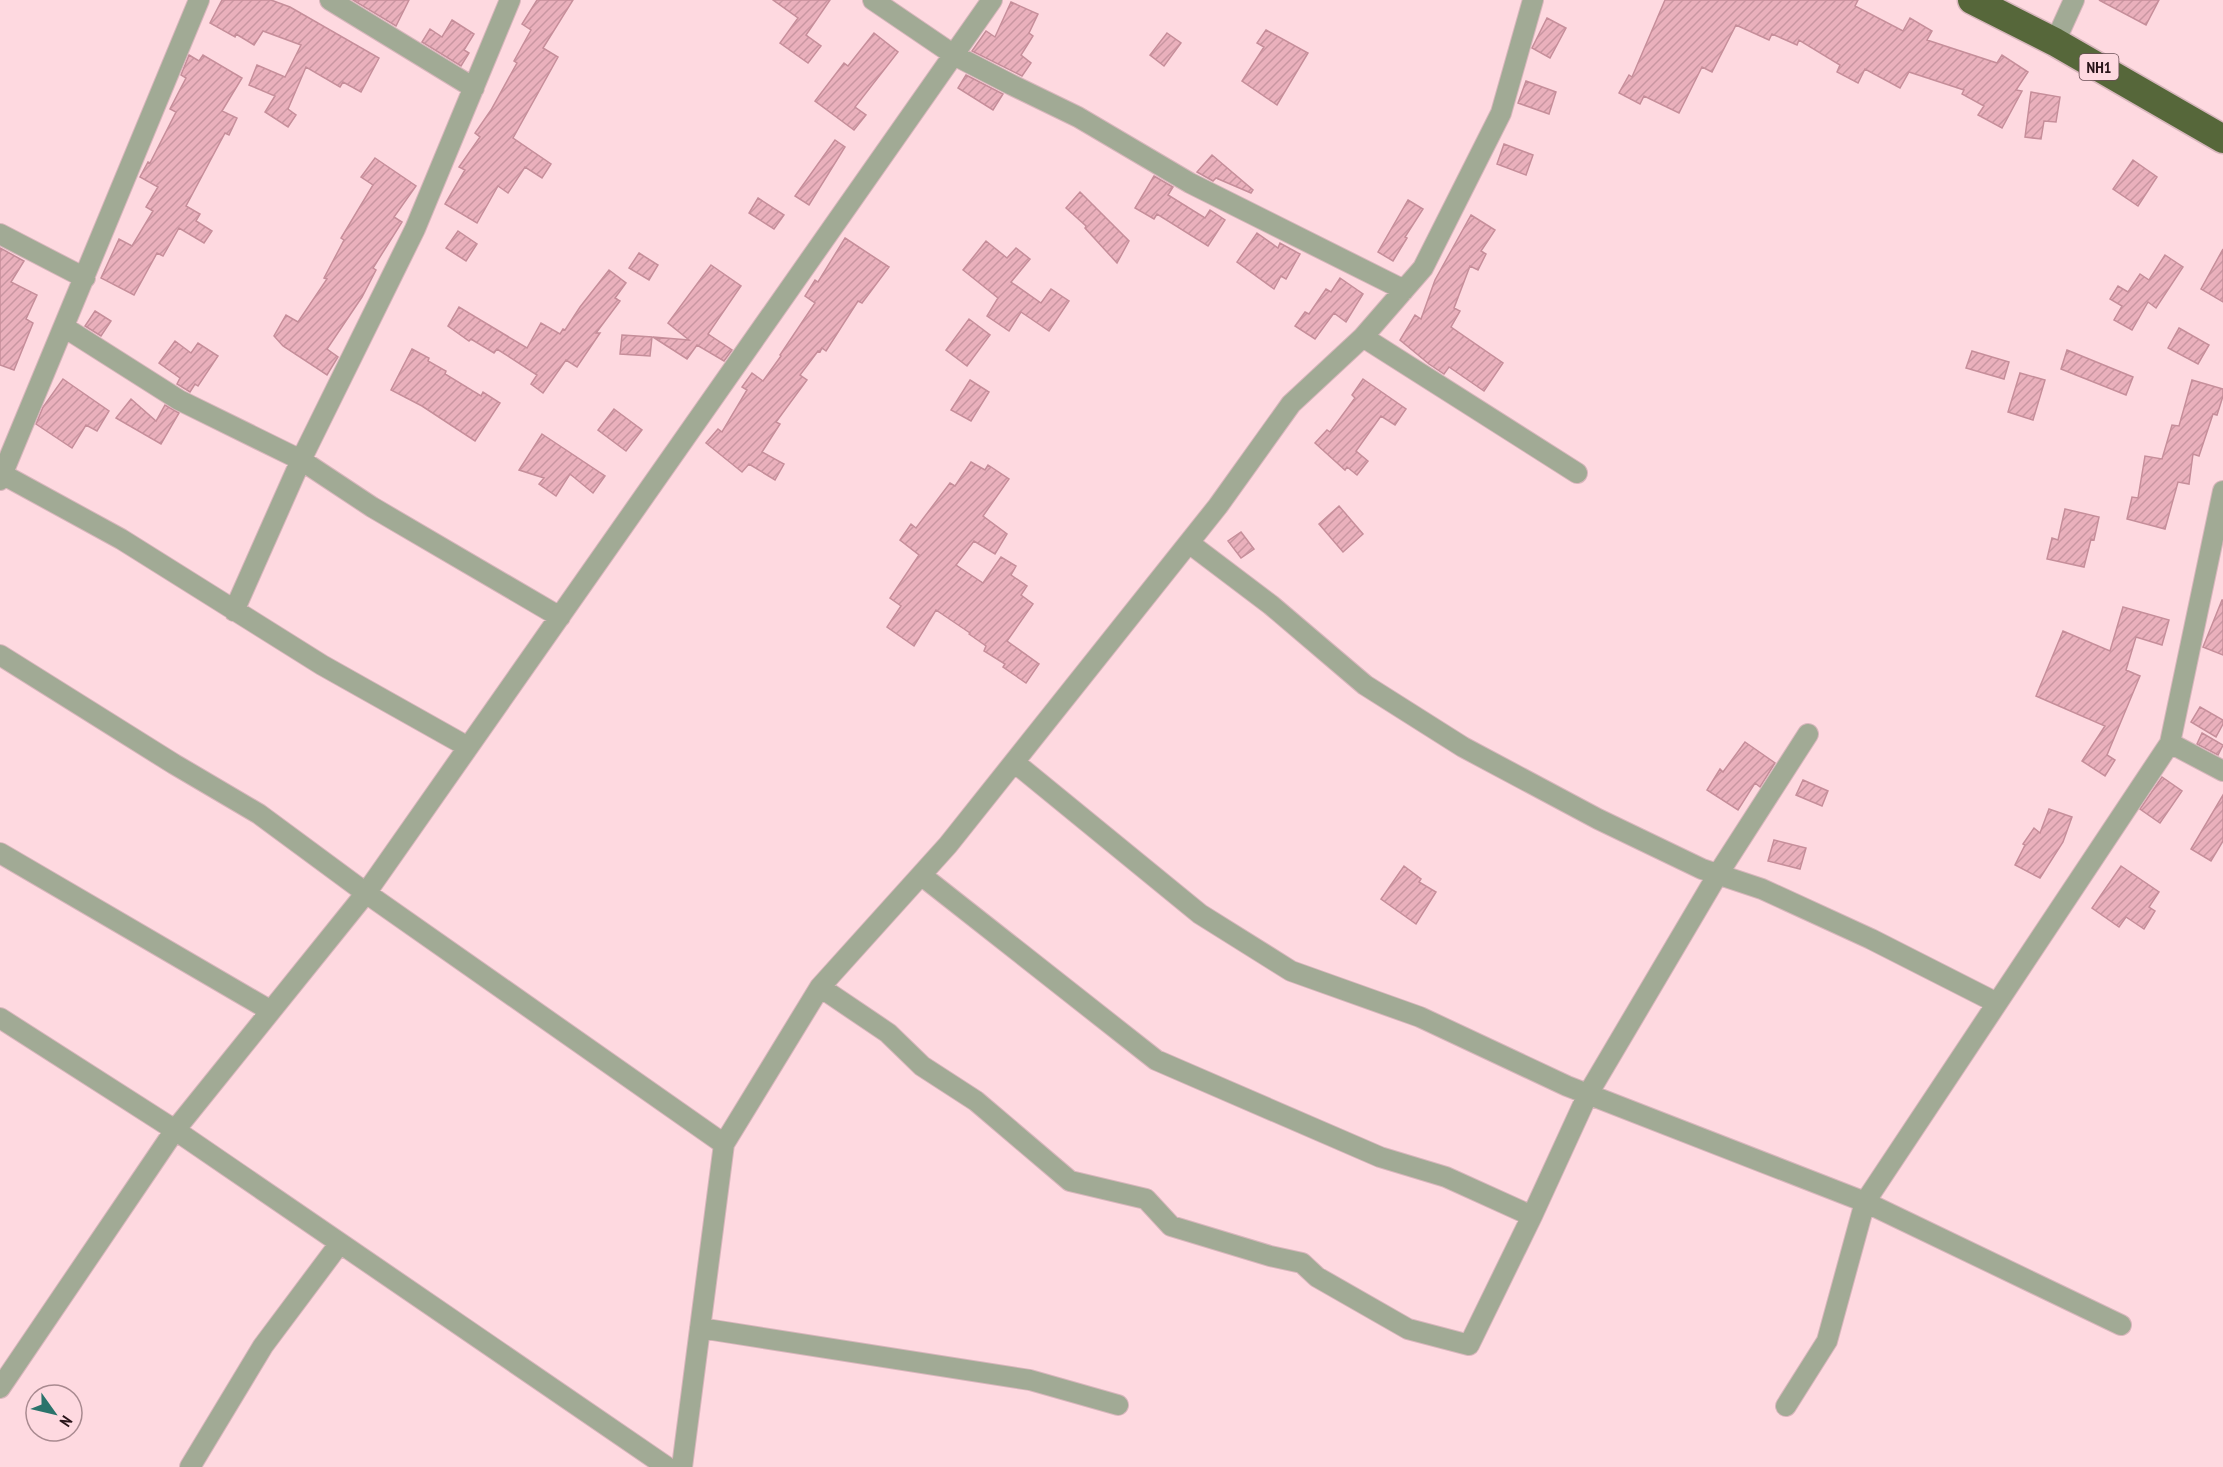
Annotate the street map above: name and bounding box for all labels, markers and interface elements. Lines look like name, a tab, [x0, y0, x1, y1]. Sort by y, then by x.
road number: NH1	[2080, 54, 2118, 80]
north arrow	[24, 1383, 84, 1443]
text: N	[56, 1412, 77, 1431]

